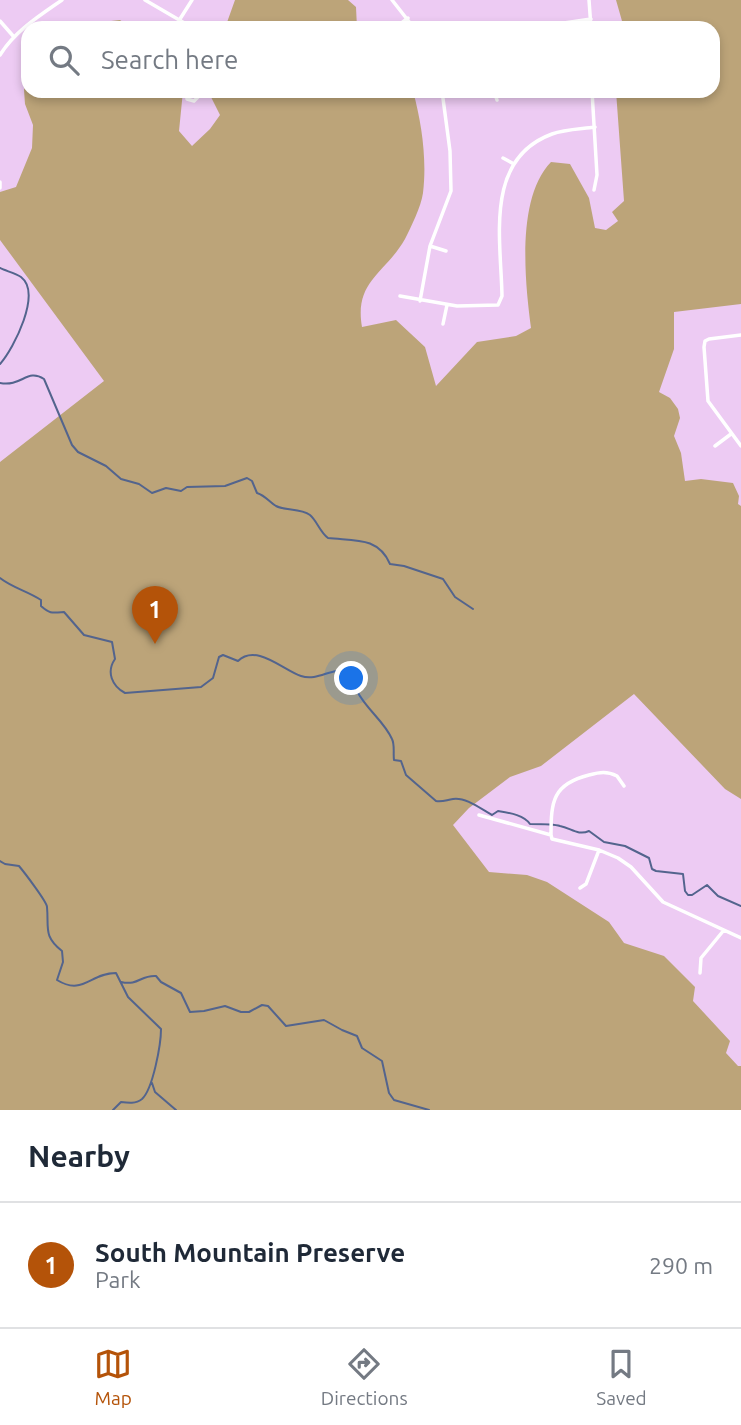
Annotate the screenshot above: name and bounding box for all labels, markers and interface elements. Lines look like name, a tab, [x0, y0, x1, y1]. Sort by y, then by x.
search box	[21, 21, 720, 98]
icon: search	[45, 41, 83, 79]
text: Search here	[101, 45, 238, 74]
pin: 1	[132, 586, 178, 644]
your location	[334, 661, 368, 695]
text: Nearby	[28, 1139, 130, 1173]
text: South Mountain Preserve	[95, 1238, 405, 1267]
text: 1	[45, 1253, 57, 1278]
text: 290 m	[649, 1253, 713, 1278]
text: Park	[95, 1267, 141, 1292]
tab: Map	[94, 1345, 132, 1409]
tab: Directions	[321, 1345, 408, 1409]
tab: Saved	[596, 1345, 647, 1409]

